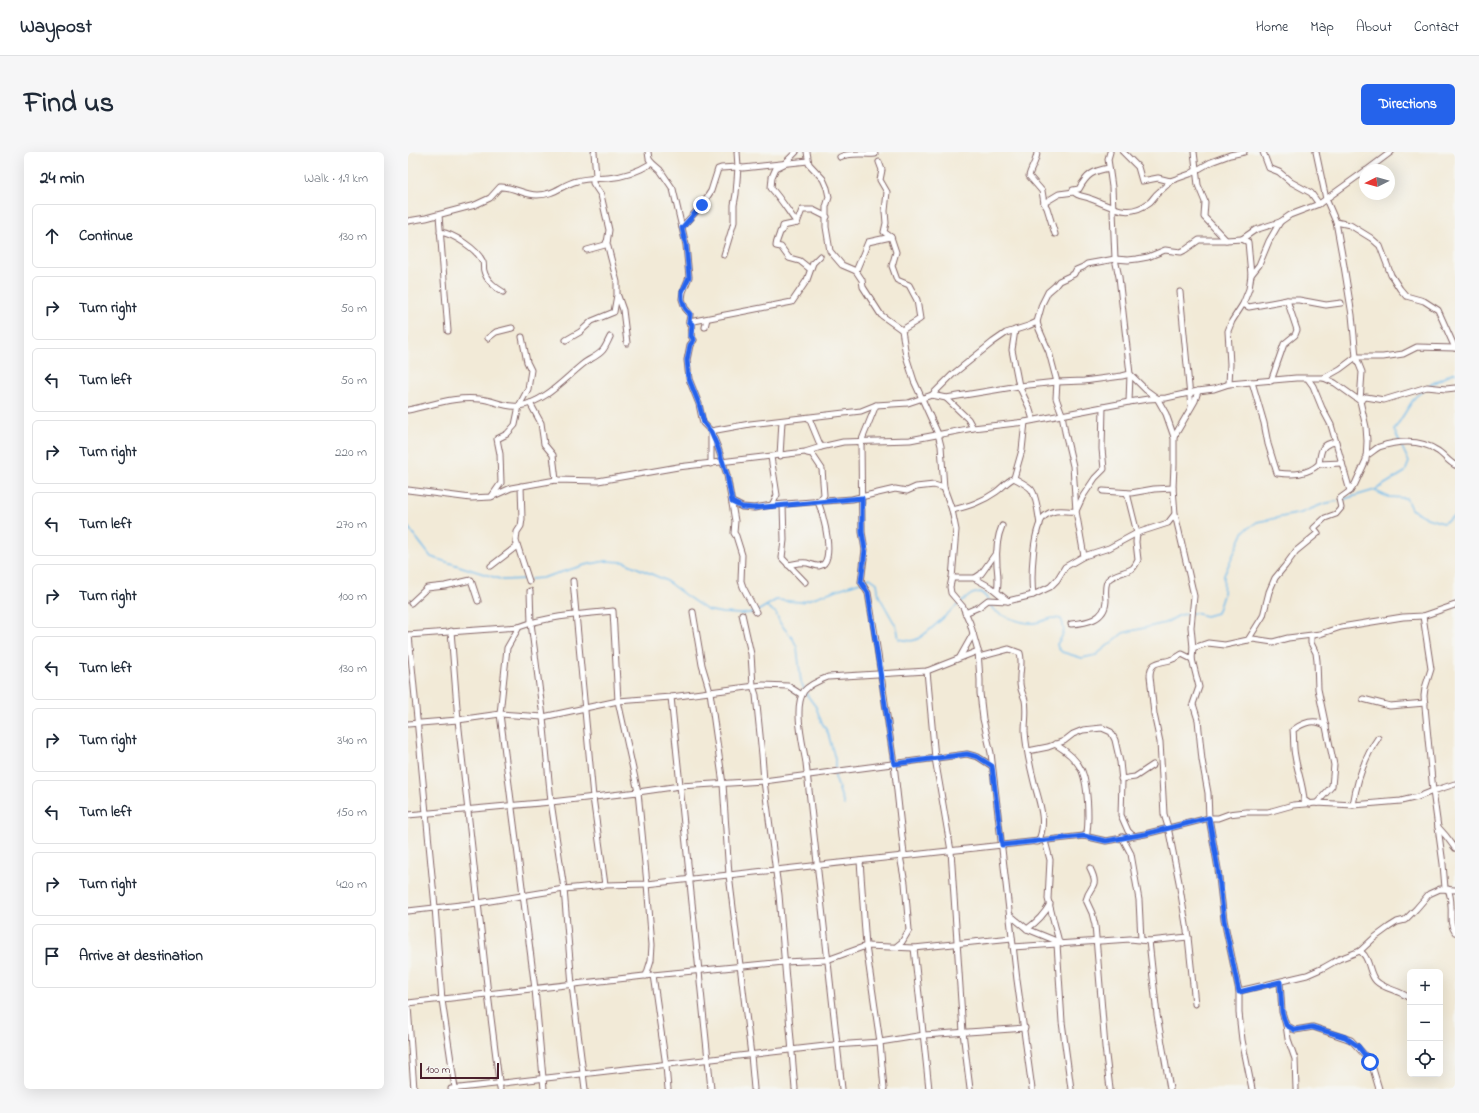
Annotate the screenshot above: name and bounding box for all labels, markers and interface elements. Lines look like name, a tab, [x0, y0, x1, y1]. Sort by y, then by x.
text: Waypost	[20, 14, 92, 41]
text: Home	[1256, 17, 1288, 38]
text: Map	[1310, 17, 1334, 38]
text: About	[1356, 17, 1392, 38]
text: Contact	[1414, 17, 1459, 38]
text: Find us	[24, 84, 114, 125]
button: Directions	[1361, 84, 1455, 125]
north arrow	[1359, 164, 1395, 200]
text: 24 min	[40, 166, 84, 191]
text: Walk · 1.9 km	[304, 169, 368, 188]
route end	[693, 196, 711, 214]
icon: ahead	[41, 225, 63, 247]
text: Continue	[79, 225, 133, 247]
text: 130 m	[339, 227, 367, 246]
icon: right	[41, 297, 63, 319]
text: Turn right	[79, 297, 137, 319]
text: 50 m	[341, 299, 367, 318]
icon: left	[41, 369, 63, 391]
text: Turn left	[79, 369, 132, 391]
text: 50 m	[341, 371, 367, 390]
icon: right	[41, 441, 63, 463]
text: Turn right	[79, 441, 137, 463]
text: 220 m	[335, 443, 367, 462]
icon: left	[41, 513, 63, 535]
text: Turn left	[79, 513, 132, 535]
text: 270 m	[336, 515, 367, 534]
icon: right	[41, 585, 63, 607]
text: Turn right	[79, 585, 137, 607]
text: 100 m	[338, 587, 367, 606]
icon: left	[41, 657, 63, 679]
text: Turn left	[79, 657, 132, 679]
text: 130 m	[339, 659, 367, 678]
icon: right	[41, 729, 63, 751]
text: Turn right	[79, 729, 137, 751]
text: 340 m	[337, 731, 367, 750]
icon: left	[41, 801, 63, 823]
text: Turn left	[79, 801, 132, 823]
text: 150 m	[336, 803, 367, 822]
icon: right	[41, 873, 63, 895]
text: Turn right	[79, 873, 137, 895]
text: 420 m	[336, 875, 367, 894]
icon: arrive	[41, 945, 63, 967]
text: Arrive at destination	[79, 945, 203, 967]
map controls	[1407, 969, 1443, 1077]
button: +	[1407, 969, 1443, 1005]
button: −	[1407, 1005, 1443, 1041]
button: locate	[1407, 1041, 1443, 1077]
route start	[1361, 1053, 1379, 1071]
scale bar	[420, 1061, 499, 1080]
text: 100 m	[426, 1062, 450, 1078]

